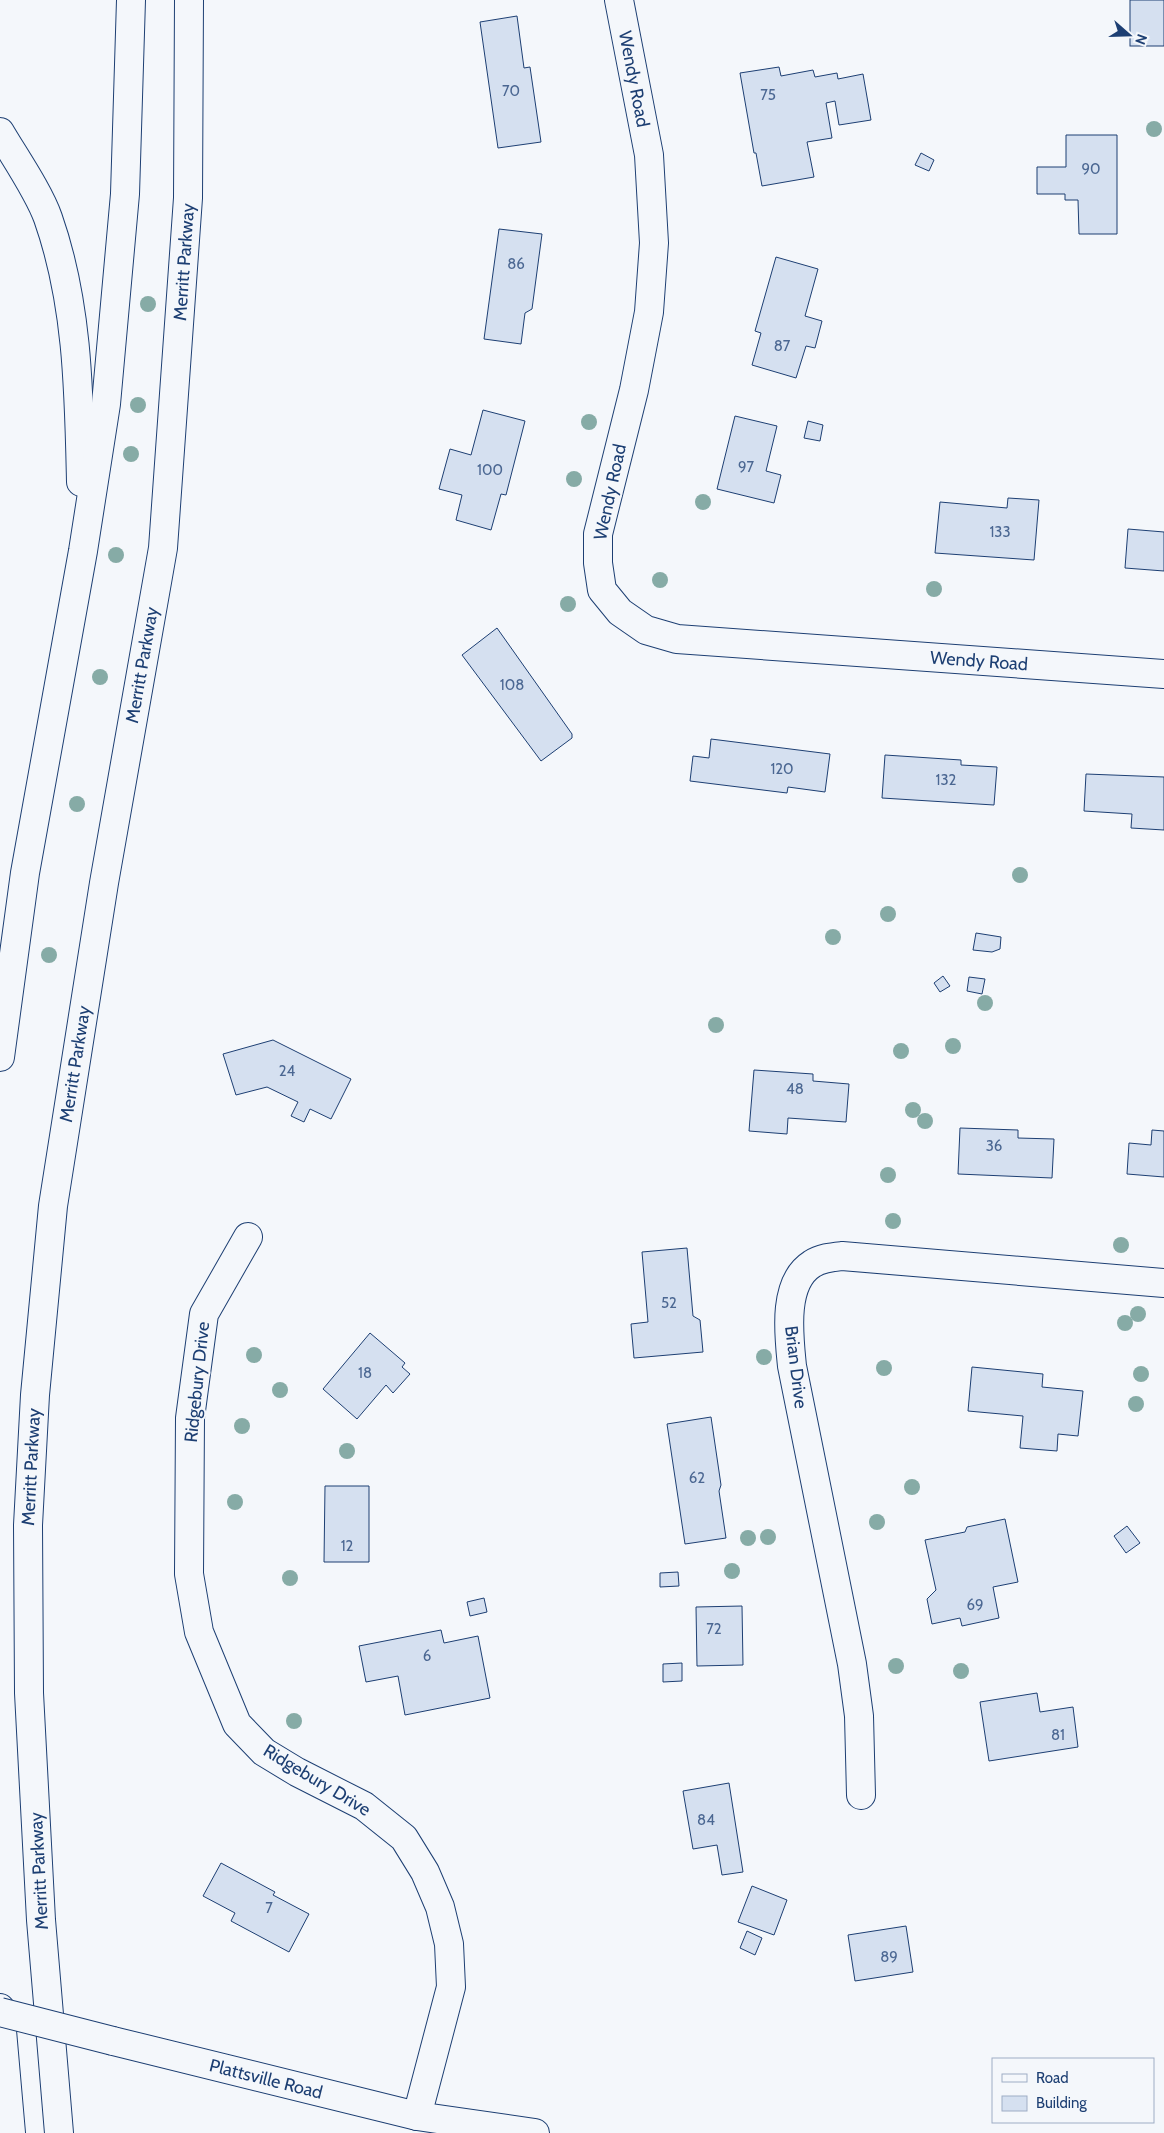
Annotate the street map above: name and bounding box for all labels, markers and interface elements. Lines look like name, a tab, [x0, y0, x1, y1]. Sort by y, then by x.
north arrow	[1104, 10, 1154, 60]
street label: Wendy Road	[614, 29, 654, 129]
text: N	[1131, 32, 1151, 47]
house number: 70	[502, 82, 520, 100]
house number: 75	[760, 86, 776, 104]
house number: 90	[1082, 160, 1101, 178]
street label: Merritt Parkway	[169, 202, 199, 322]
house number: 86	[507, 255, 525, 273]
house number: 87	[774, 337, 791, 355]
street label: Wendy Road	[589, 442, 631, 542]
house number: 97	[738, 458, 754, 476]
house number: 100	[477, 461, 503, 479]
house number: 133	[989, 523, 1011, 541]
street label: Merritt Parkway	[121, 605, 163, 725]
street label: Wendy Road	[929, 647, 1029, 675]
house number: 108	[500, 676, 524, 694]
house number: 120	[770, 760, 794, 778]
house number: 132	[936, 771, 957, 789]
street label: Merritt Parkway	[55, 1004, 95, 1124]
house number: 24	[279, 1062, 296, 1080]
house number: 48	[786, 1080, 804, 1098]
house number: 36	[986, 1137, 1002, 1155]
house number: 52	[661, 1294, 677, 1312]
street label: Ridgebury Drive	[180, 1321, 214, 1443]
street label: Brian Drive	[780, 1324, 812, 1410]
house number: 18	[358, 1364, 372, 1382]
street label: Merritt Parkway	[17, 1408, 45, 1526]
house number: 62	[689, 1469, 705, 1487]
house number: 12	[341, 1537, 354, 1555]
house number: 69	[966, 1596, 984, 1614]
house number: 72	[706, 1620, 722, 1638]
house number: 6	[423, 1647, 431, 1665]
house number: 81	[1051, 1726, 1065, 1744]
street label: Ridgebury Drive	[259, 1739, 375, 1821]
house number: 84	[697, 1811, 715, 1829]
street label: Merritt Parkway	[25, 1812, 53, 1930]
house number: 7	[265, 1899, 273, 1917]
house number: 89	[880, 1948, 898, 1966]
street label: Plattsville Road	[207, 2054, 325, 2104]
legend	[992, 2058, 1154, 2123]
text: Road	[1036, 2069, 1069, 2087]
text: Building	[1036, 2094, 1087, 2112]

